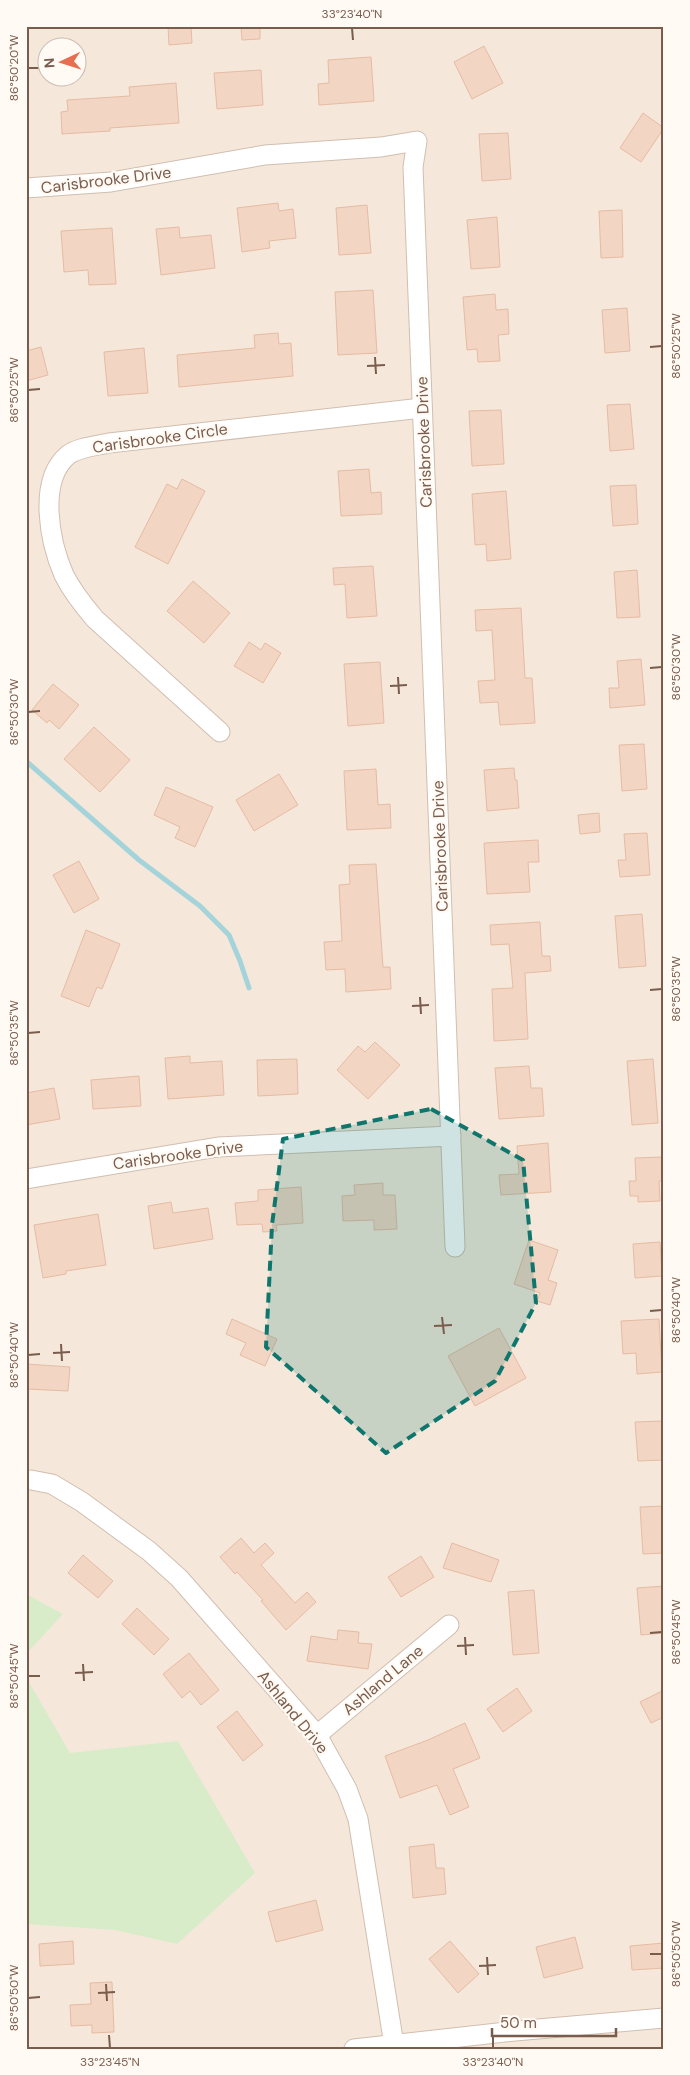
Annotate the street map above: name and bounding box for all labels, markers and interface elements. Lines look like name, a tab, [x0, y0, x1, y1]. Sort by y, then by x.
text: 33°23'40"N	[322, 6, 382, 22]
text: 86°50'20"W	[6, 34, 22, 101]
north arrow	[38, 38, 88, 88]
text: N	[40, 57, 58, 69]
street label: Carisbrooke Drive	[40, 162, 172, 198]
text: 86°50'25"W	[668, 313, 684, 379]
text: 86°50'25"W	[6, 357, 22, 423]
street label: Carisbrooke Drive	[411, 376, 437, 508]
street label: Carisbrooke Circle	[91, 418, 229, 458]
text: 86°50'30"W	[668, 633, 684, 700]
text: 86°50'30"W	[6, 678, 22, 745]
street label: Carisbrooke Drive	[427, 780, 453, 912]
text: 86°50'35"W	[668, 956, 684, 1022]
text: 86°50'35"W	[6, 1000, 22, 1066]
street label: Carisbrooke Drive	[112, 1135, 244, 1175]
text: 86°50'40"W	[668, 1276, 684, 1343]
text: 86°50'40"W	[6, 1321, 22, 1388]
text: 86°50'45"W	[668, 1599, 684, 1665]
street label: Ashland Lane	[338, 1640, 428, 1720]
text: 86°50'45"W	[6, 1643, 22, 1709]
street label: Ashland Drive	[253, 1666, 333, 1758]
text: 86°50'50"W	[668, 1920, 684, 1987]
text: 86°50'50"W	[6, 1964, 22, 2031]
scale bar	[492, 2005, 616, 2037]
text: 50 m	[500, 2013, 537, 2033]
text: 33°23'45"N	[80, 2054, 140, 2070]
text: 33°23'40"N	[463, 2054, 523, 2070]

